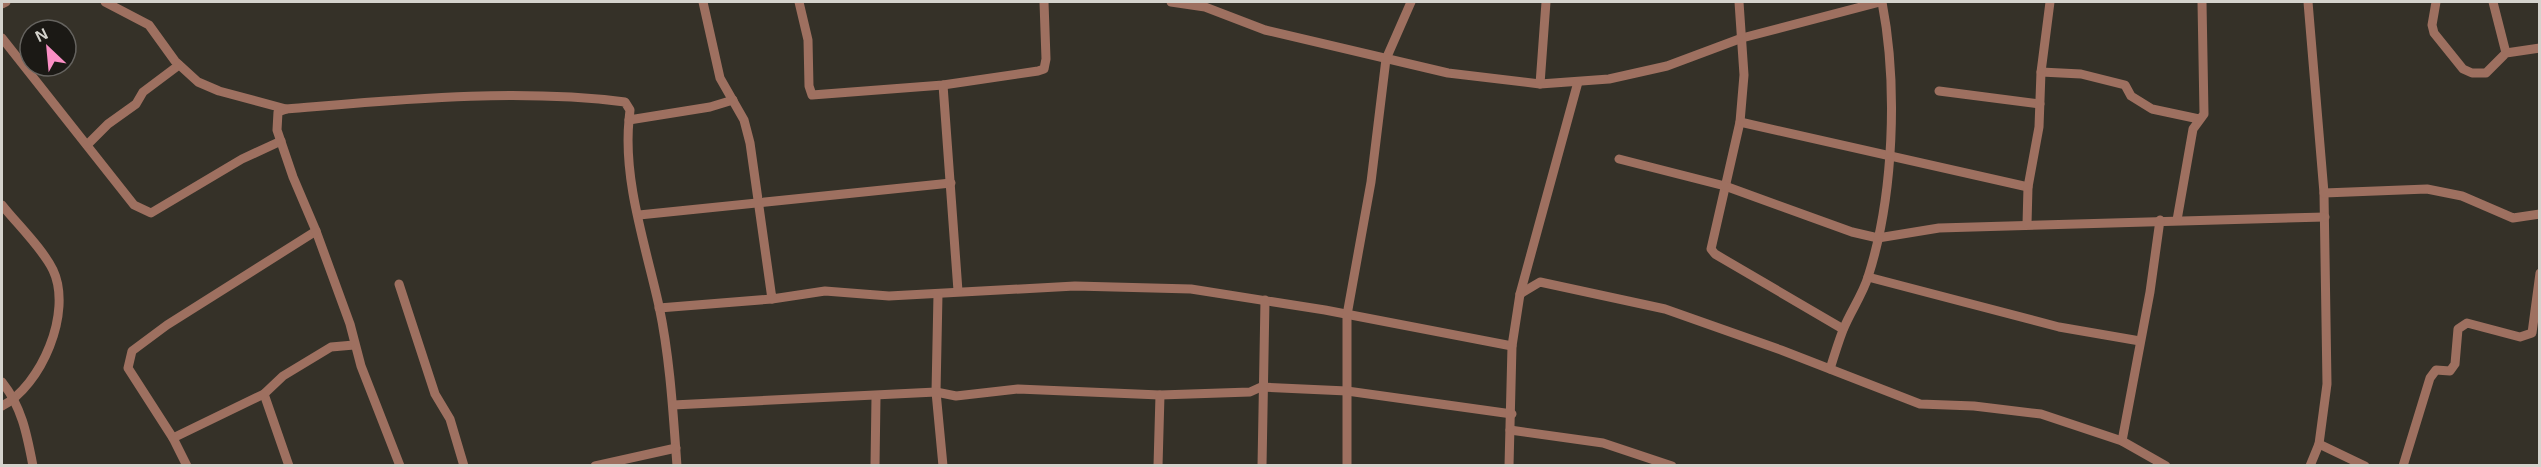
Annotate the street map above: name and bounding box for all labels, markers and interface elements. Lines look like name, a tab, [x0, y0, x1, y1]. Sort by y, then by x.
north arrow	[18, 18, 78, 78]
text: N	[33, 25, 51, 45]

